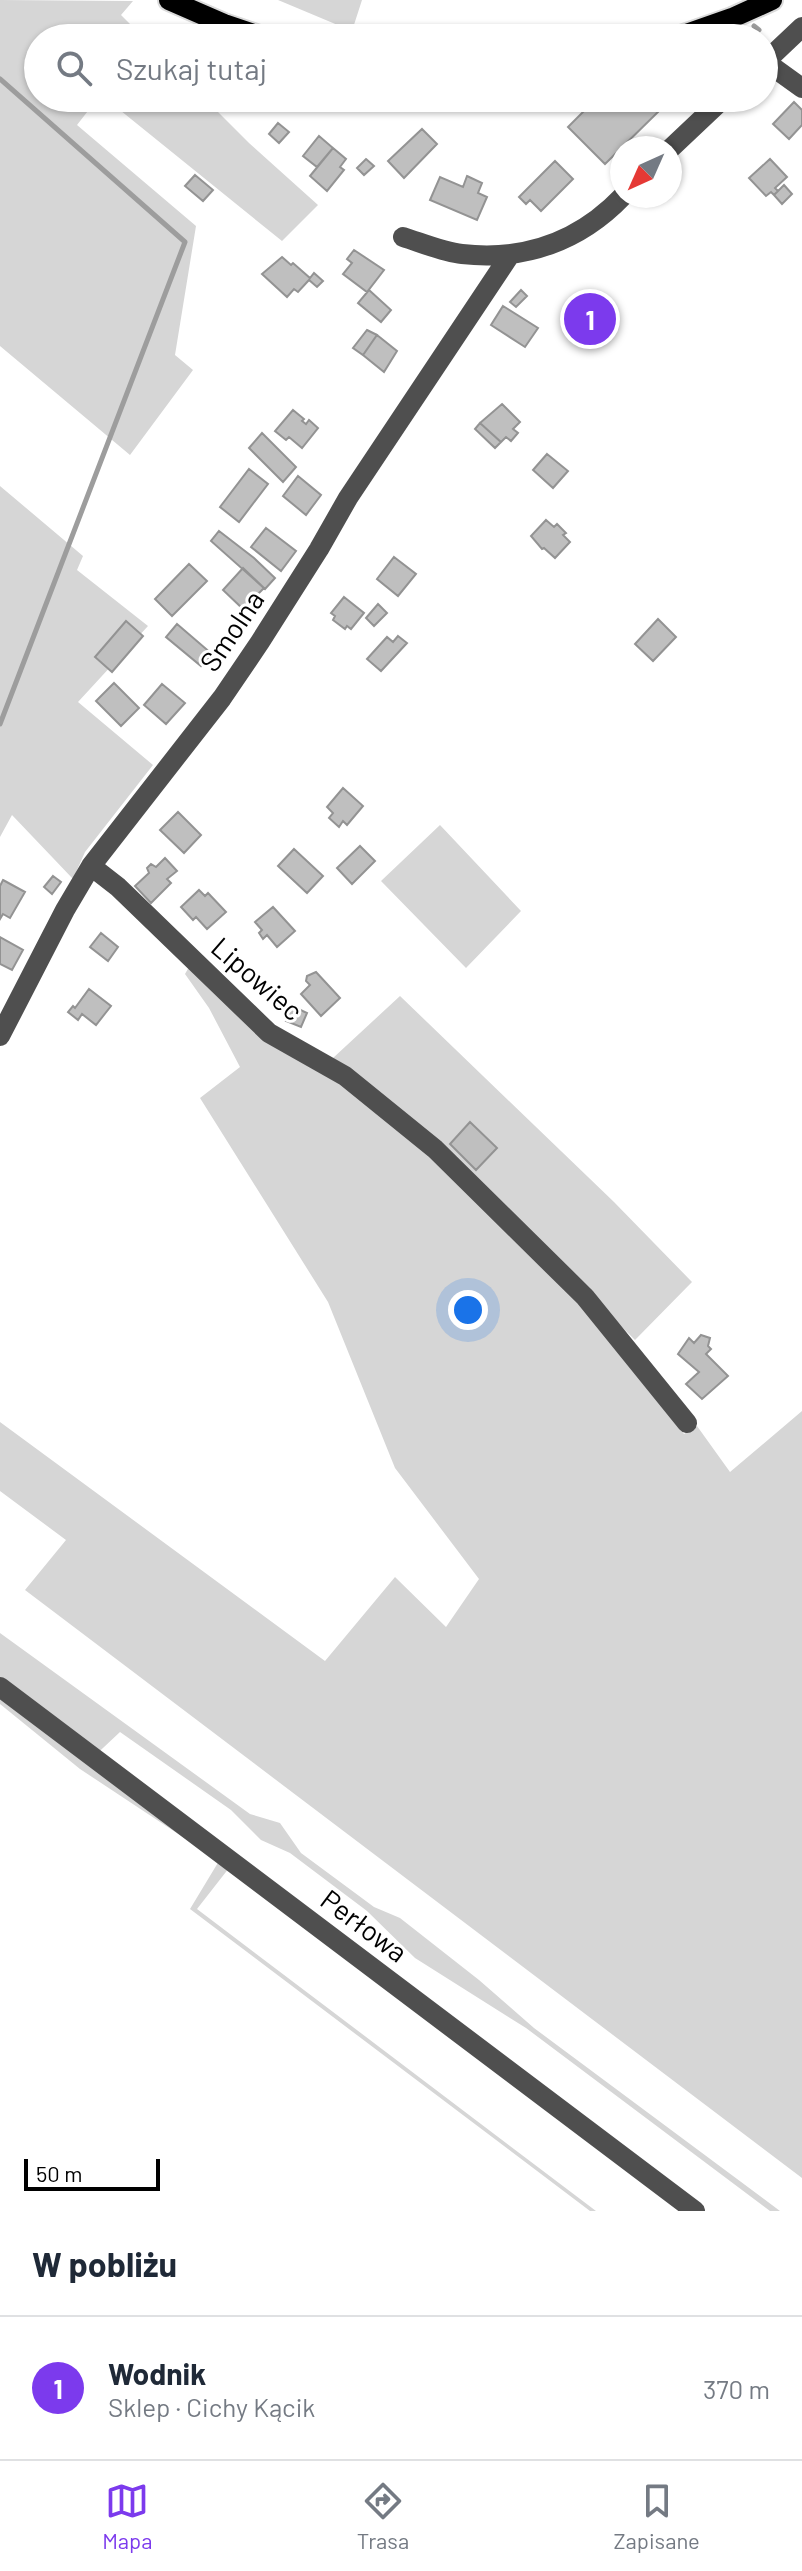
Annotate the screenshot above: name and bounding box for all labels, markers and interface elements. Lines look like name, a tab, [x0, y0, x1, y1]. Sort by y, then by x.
search box	[24, 24, 778, 112]
icon: search	[52, 46, 96, 90]
text: Szukaj tutaj	[116, 50, 267, 86]
north arrow	[610, 136, 682, 208]
pin: 1	[564, 289, 616, 349]
street label: Smolna	[192, 583, 271, 677]
street label: Lipowiec	[205, 929, 310, 1027]
your location	[448, 1290, 488, 1330]
street label: Perłowa	[315, 1882, 415, 1969]
scale bar	[24, 2155, 160, 2191]
text: 50 m	[36, 2160, 82, 2186]
text: W pobliżu	[32, 2243, 177, 2284]
text: Wodnik	[108, 2355, 206, 2391]
text: 1	[53, 2373, 63, 2404]
text: 370 m	[703, 2373, 770, 2404]
text: Sklep · Cichy Kącik	[108, 2391, 315, 2422]
tab: Mapa	[102, 2479, 153, 2553]
tab: Trasa	[357, 2479, 409, 2553]
tab: Zapisane	[613, 2479, 700, 2553]

